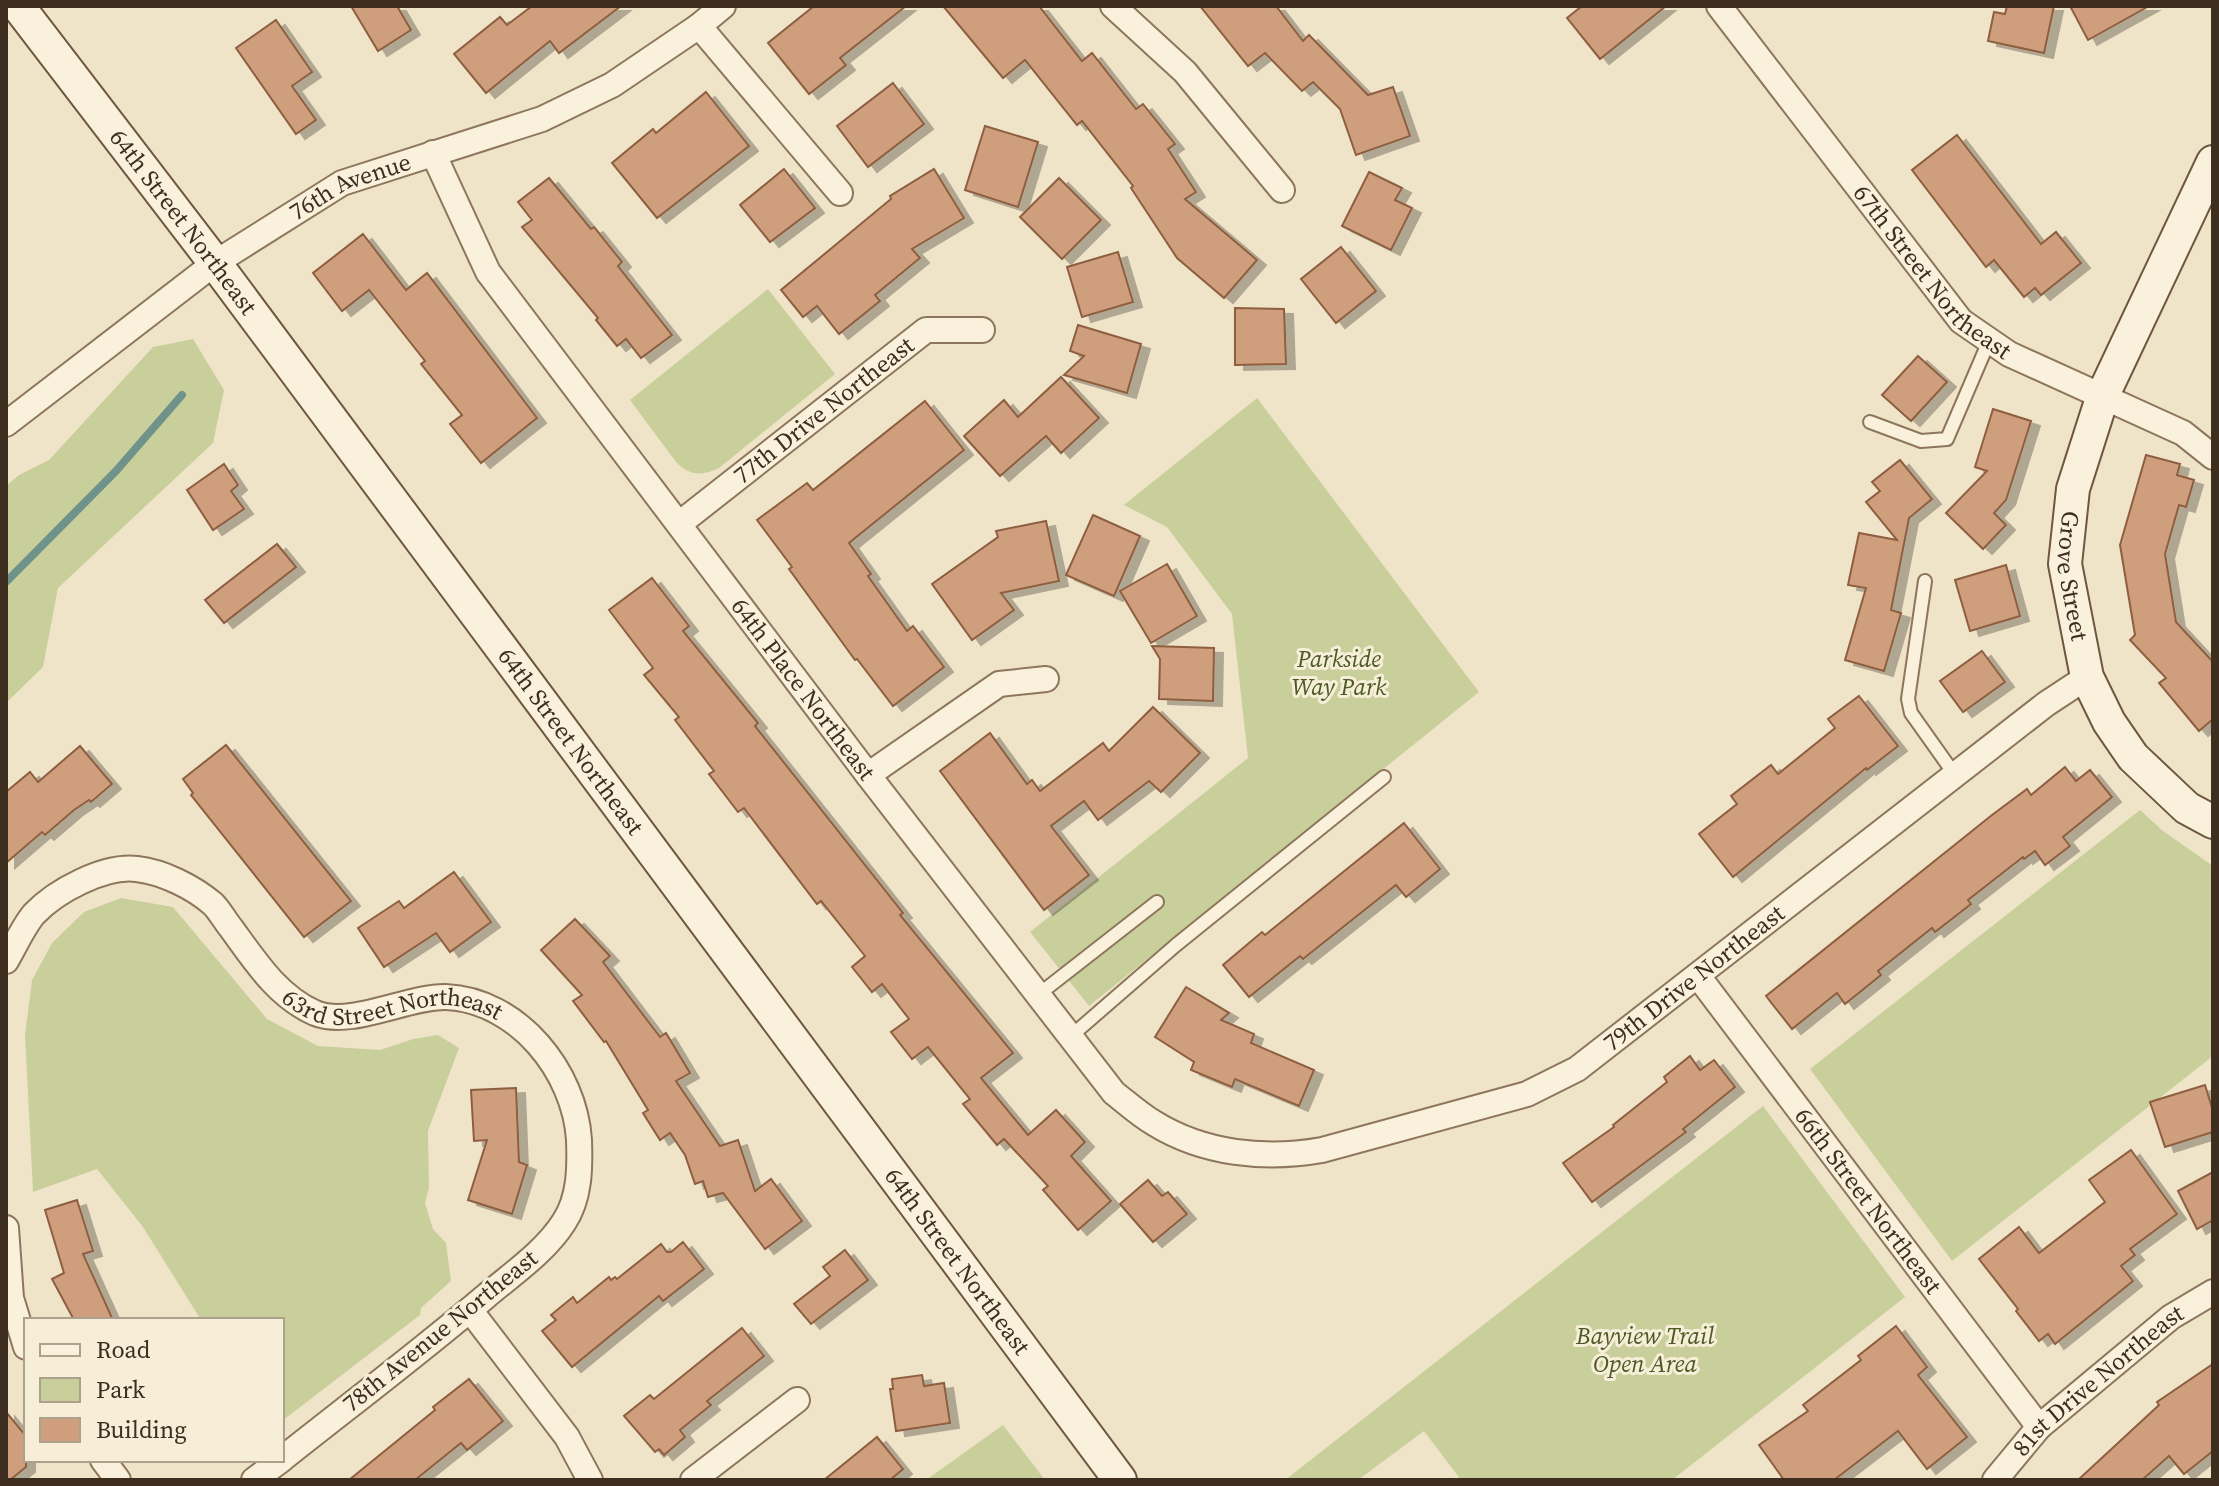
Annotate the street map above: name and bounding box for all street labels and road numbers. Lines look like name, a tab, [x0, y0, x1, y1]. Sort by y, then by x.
street label: 64th Street Northeast	[102, 122, 265, 322]
street label: 76th Avenue	[283, 145, 415, 228]
street label: 67th Street Northeast	[1846, 177, 2018, 367]
street label: 77th Drive Northeast	[726, 329, 921, 491]
street label: Grove Street	[2049, 509, 2097, 644]
street label: 64th Place Northeast	[724, 591, 883, 787]
street label: 64th Street Northeast	[491, 641, 652, 842]
street label: 79th Drive Northeast	[1596, 897, 1791, 1059]
street label: 63rd Street Northeast	[275, 980, 509, 1033]
street label: 66th Street Northeast	[1787, 1101, 1950, 1301]
street label: 64th Street Northeast	[877, 1161, 1038, 1362]
street label: 78th Avenue Northeast	[335, 1242, 544, 1420]
street label: 81st Drive Northeast	[2005, 1296, 2190, 1463]

